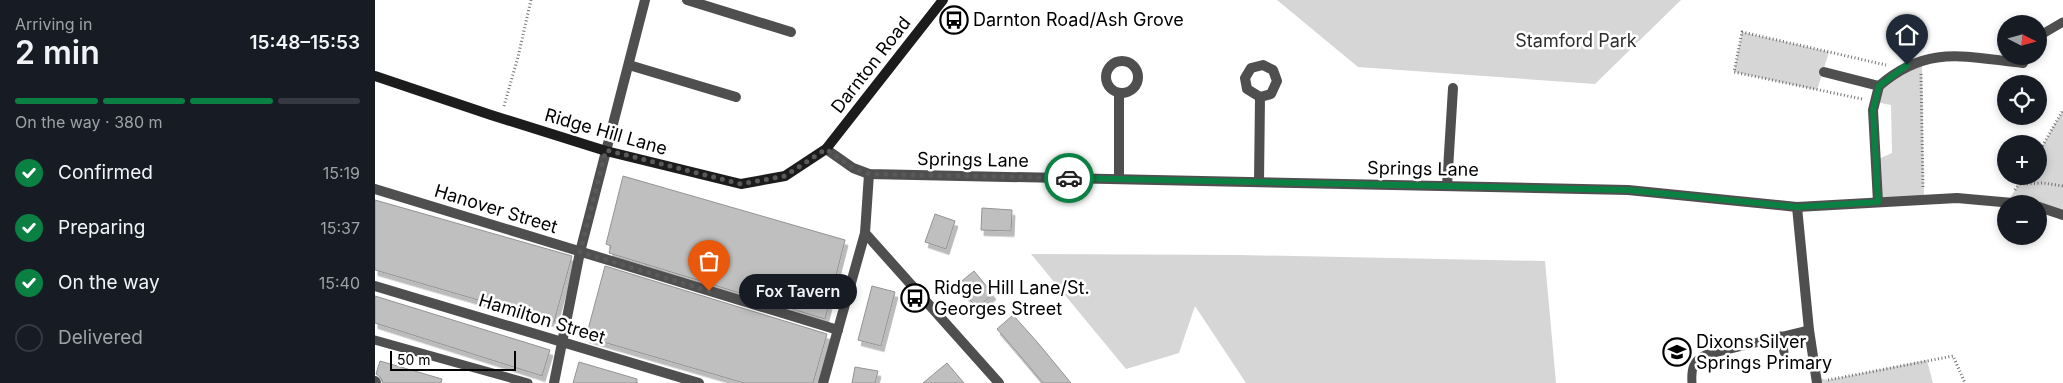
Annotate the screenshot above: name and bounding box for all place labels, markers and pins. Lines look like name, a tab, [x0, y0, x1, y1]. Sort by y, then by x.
bus stop icon: Darnton Road/Ash Grove	[939, 5, 969, 35]
place label: Darnton Road/Ash Grove	[973, 9, 1184, 30]
pin	[1886, 14, 1928, 65]
pin	[688, 240, 730, 291]
callout: Fox Tavern	[739, 274, 857, 308]
place label: Ridge Hill Lane/St. Georges Street	[934, 277, 1090, 319]
bus stop icon: Ridge Hill Lane/St. Georges Street	[900, 283, 930, 313]
place label: Dixons Silver Springs Primary	[1696, 331, 1832, 373]
school or university icon: Dixons Silver Springs Primary	[1662, 337, 1692, 367]

